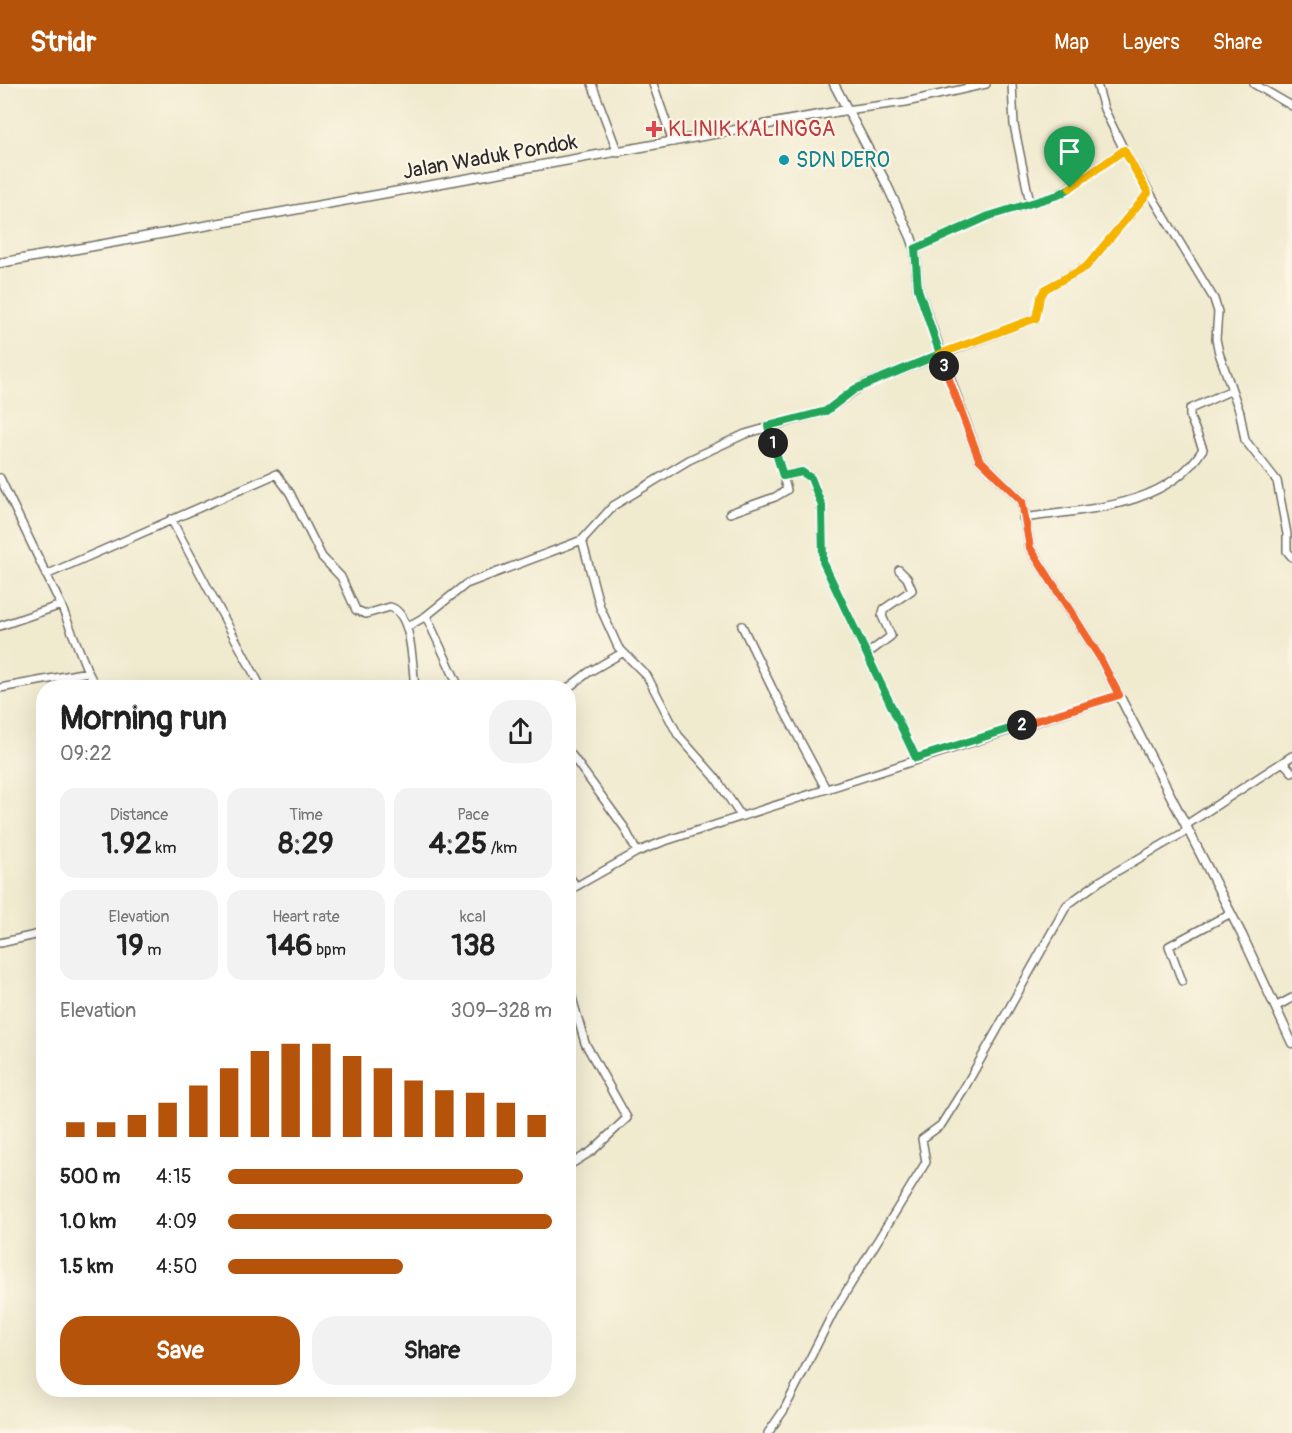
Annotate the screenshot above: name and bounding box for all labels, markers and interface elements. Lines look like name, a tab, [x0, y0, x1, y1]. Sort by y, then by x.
text: Stridr	[30, 25, 96, 60]
text: Map	[1054, 29, 1089, 56]
text: Layers	[1122, 29, 1180, 56]
text: Share	[1213, 29, 1262, 56]
place label: KLINIK KALINGGA	[668, 116, 836, 143]
marker: KLINIK KALINGGA	[645, 120, 663, 138]
pin	[1044, 126, 1095, 188]
street label: Jalan Waduk Pondok	[401, 128, 580, 186]
icon: arrive	[1053, 135, 1086, 168]
place label: SDN DERO	[796, 147, 890, 174]
marker: SDN DERO	[777, 153, 791, 167]
pin: 3	[929, 351, 959, 381]
text: 3	[940, 356, 948, 376]
pin: 1	[758, 428, 788, 458]
text: 1	[770, 433, 776, 453]
text: Morning run	[60, 698, 227, 739]
button: share	[489, 700, 552, 763]
pin: 2	[1007, 710, 1037, 740]
text: 2	[1018, 715, 1026, 735]
text: 09:22	[60, 741, 112, 766]
text: Distance	[110, 805, 168, 825]
text: Time	[289, 805, 323, 825]
text: Pace	[457, 805, 489, 825]
text: 1.92	[102, 825, 152, 862]
text: 8:29	[278, 825, 334, 862]
text: 4:25	[429, 825, 487, 862]
text: km	[152, 838, 176, 858]
text: /km	[487, 838, 517, 858]
text: Elevation	[109, 907, 169, 927]
text: Heart rate	[272, 907, 340, 927]
text: kcal	[460, 907, 486, 927]
text: 19	[117, 927, 144, 964]
text: 146	[266, 927, 313, 964]
text: 138	[451, 927, 495, 964]
text: m	[144, 940, 161, 960]
text: bpm	[313, 940, 346, 960]
text: Elevation	[60, 998, 136, 1023]
text: 309–328 m	[451, 998, 552, 1023]
text: 500 m	[60, 1164, 120, 1189]
text: 4:15	[156, 1164, 192, 1189]
text: 1.0 km	[60, 1209, 116, 1234]
text: 4:09	[156, 1209, 197, 1234]
text: 1.5 km	[60, 1254, 113, 1279]
text: 4:50	[156, 1254, 197, 1279]
button: Save	[60, 1316, 300, 1385]
button: Share	[312, 1316, 552, 1385]

